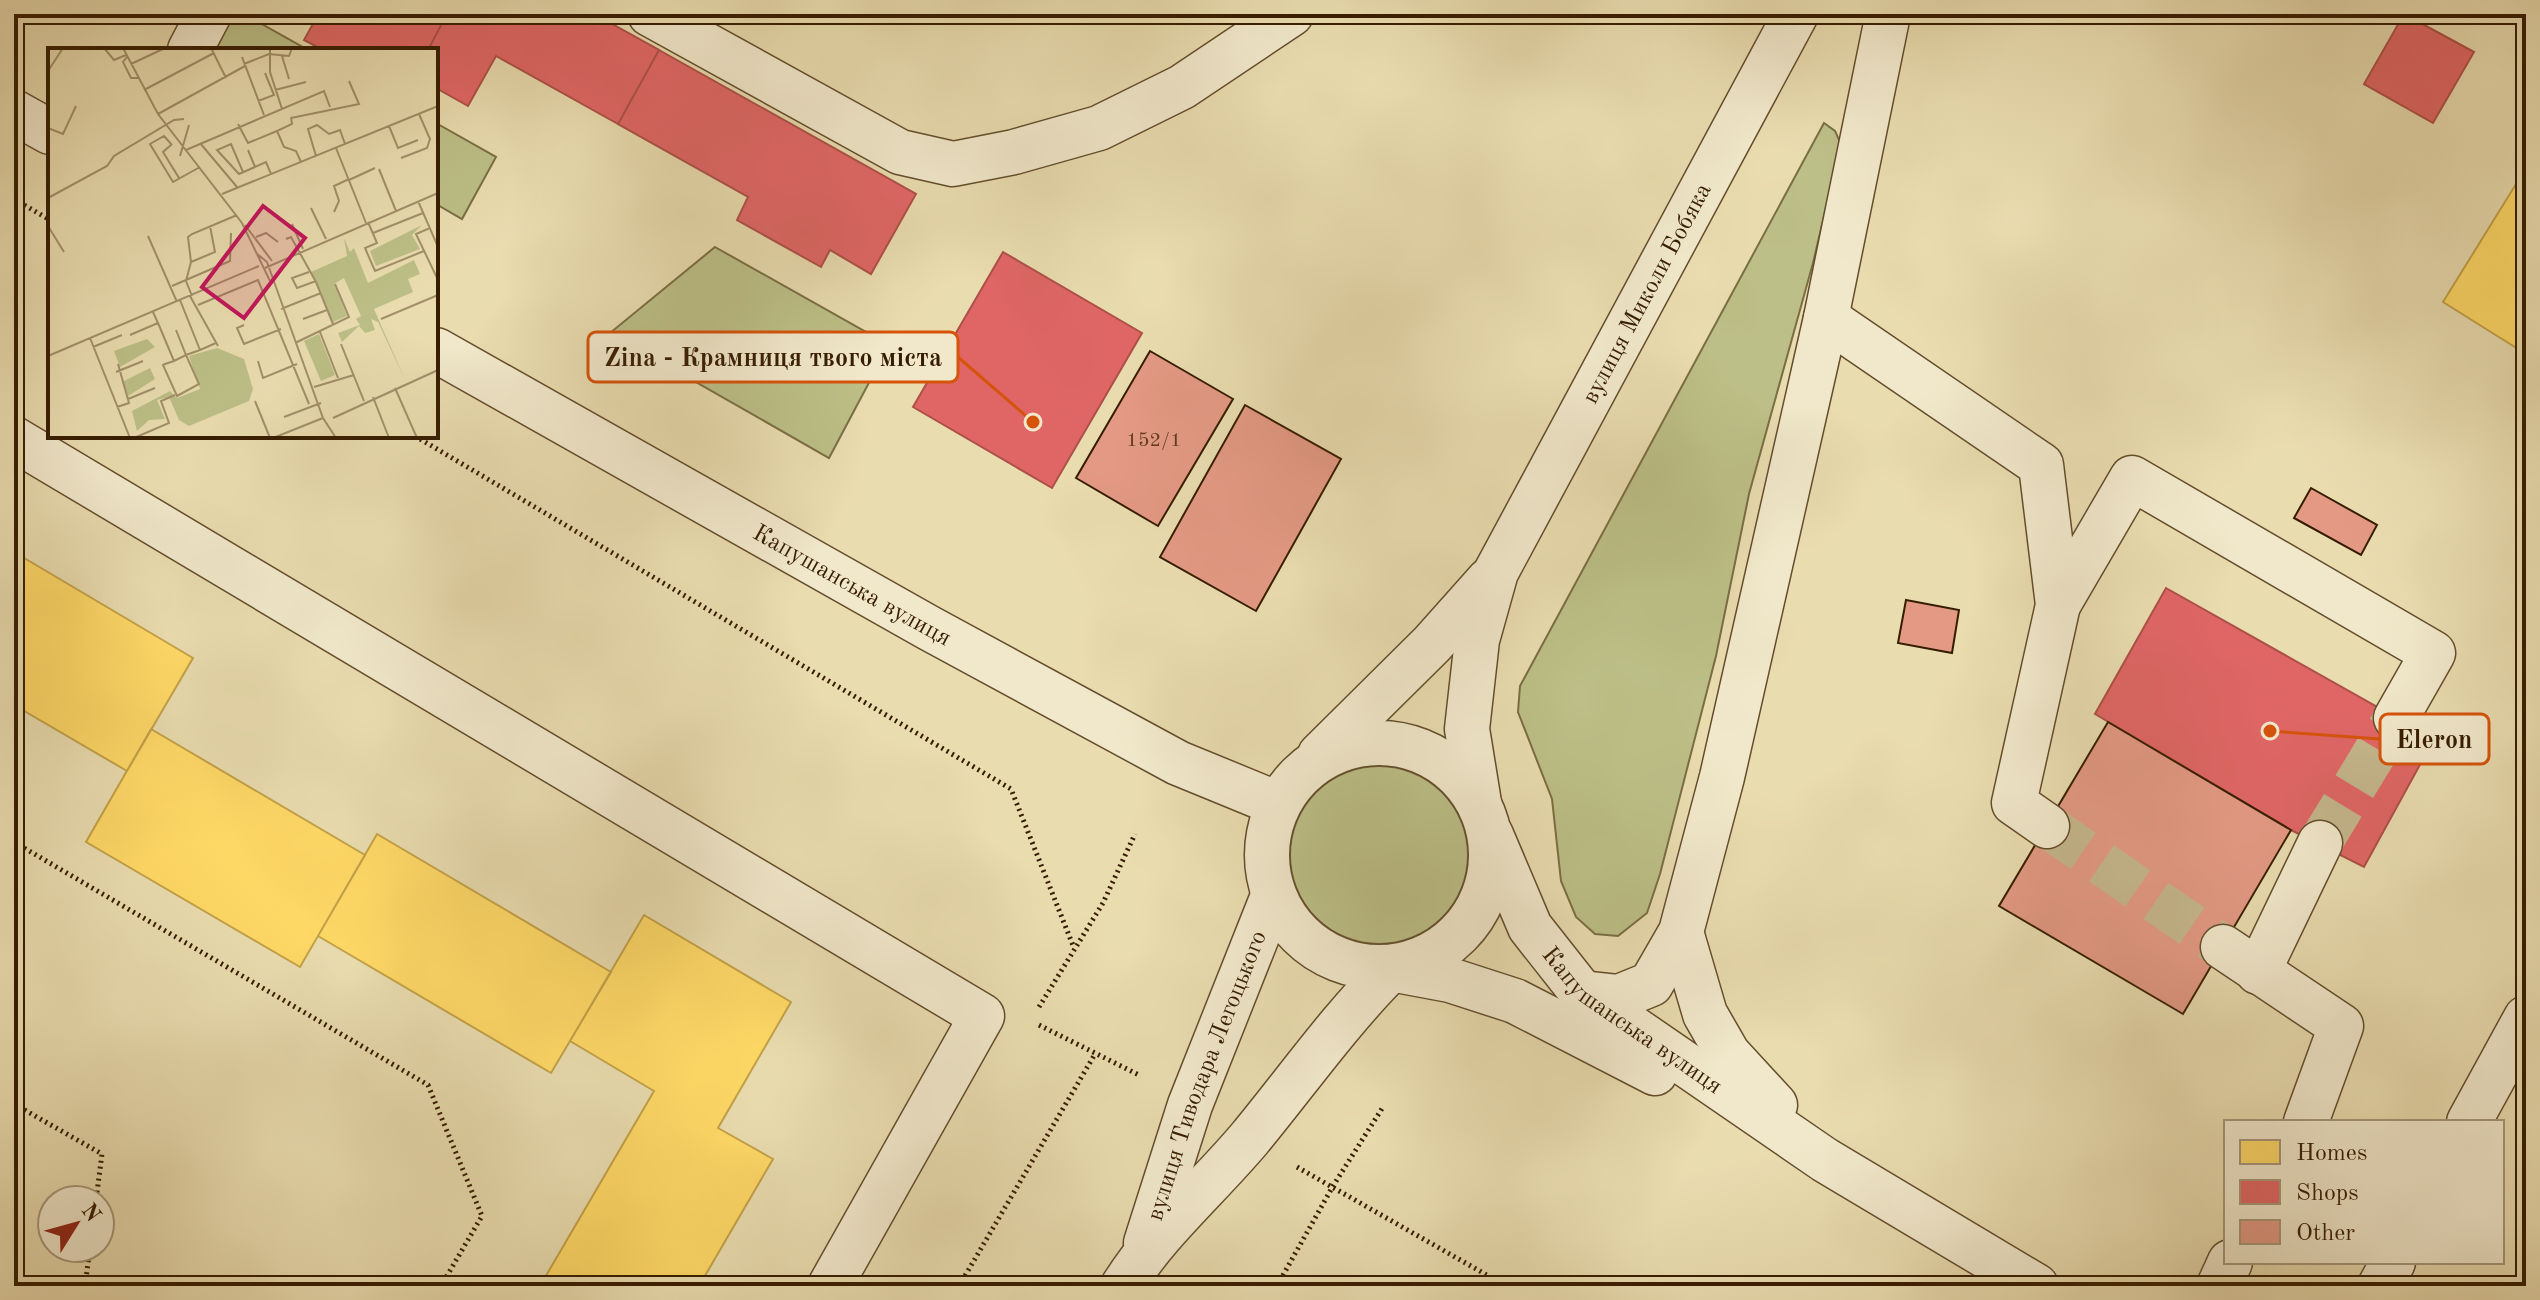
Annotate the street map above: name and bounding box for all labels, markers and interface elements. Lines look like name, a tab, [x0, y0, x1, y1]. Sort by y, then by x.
inset map	[48, 48, 438, 438]
street label: вулиця Миколи Бобяка	[1579, 180, 1717, 408]
callout: Zina - Крамниця твого міста	[588, 332, 958, 382]
text: Zina - Крамниця твого міста	[604, 346, 942, 372]
house number: 152/1	[1126, 431, 1182, 451]
street label: Капушанська вулиця	[748, 521, 955, 652]
callout: Eleron	[2380, 714, 2489, 764]
text: Eleron	[2395, 728, 2473, 754]
street label: вулиця Тиводара Легоцького	[1144, 928, 1272, 1224]
street label: Капушанська вулиця	[1537, 943, 1726, 1099]
legend	[2224, 1120, 2504, 1264]
text: Homes	[2296, 1142, 2367, 1166]
text: Shops	[2296, 1182, 2359, 1206]
north arrow	[36, 1184, 116, 1264]
text: N	[77, 1200, 104, 1227]
text: Other	[2296, 1222, 2355, 1246]

